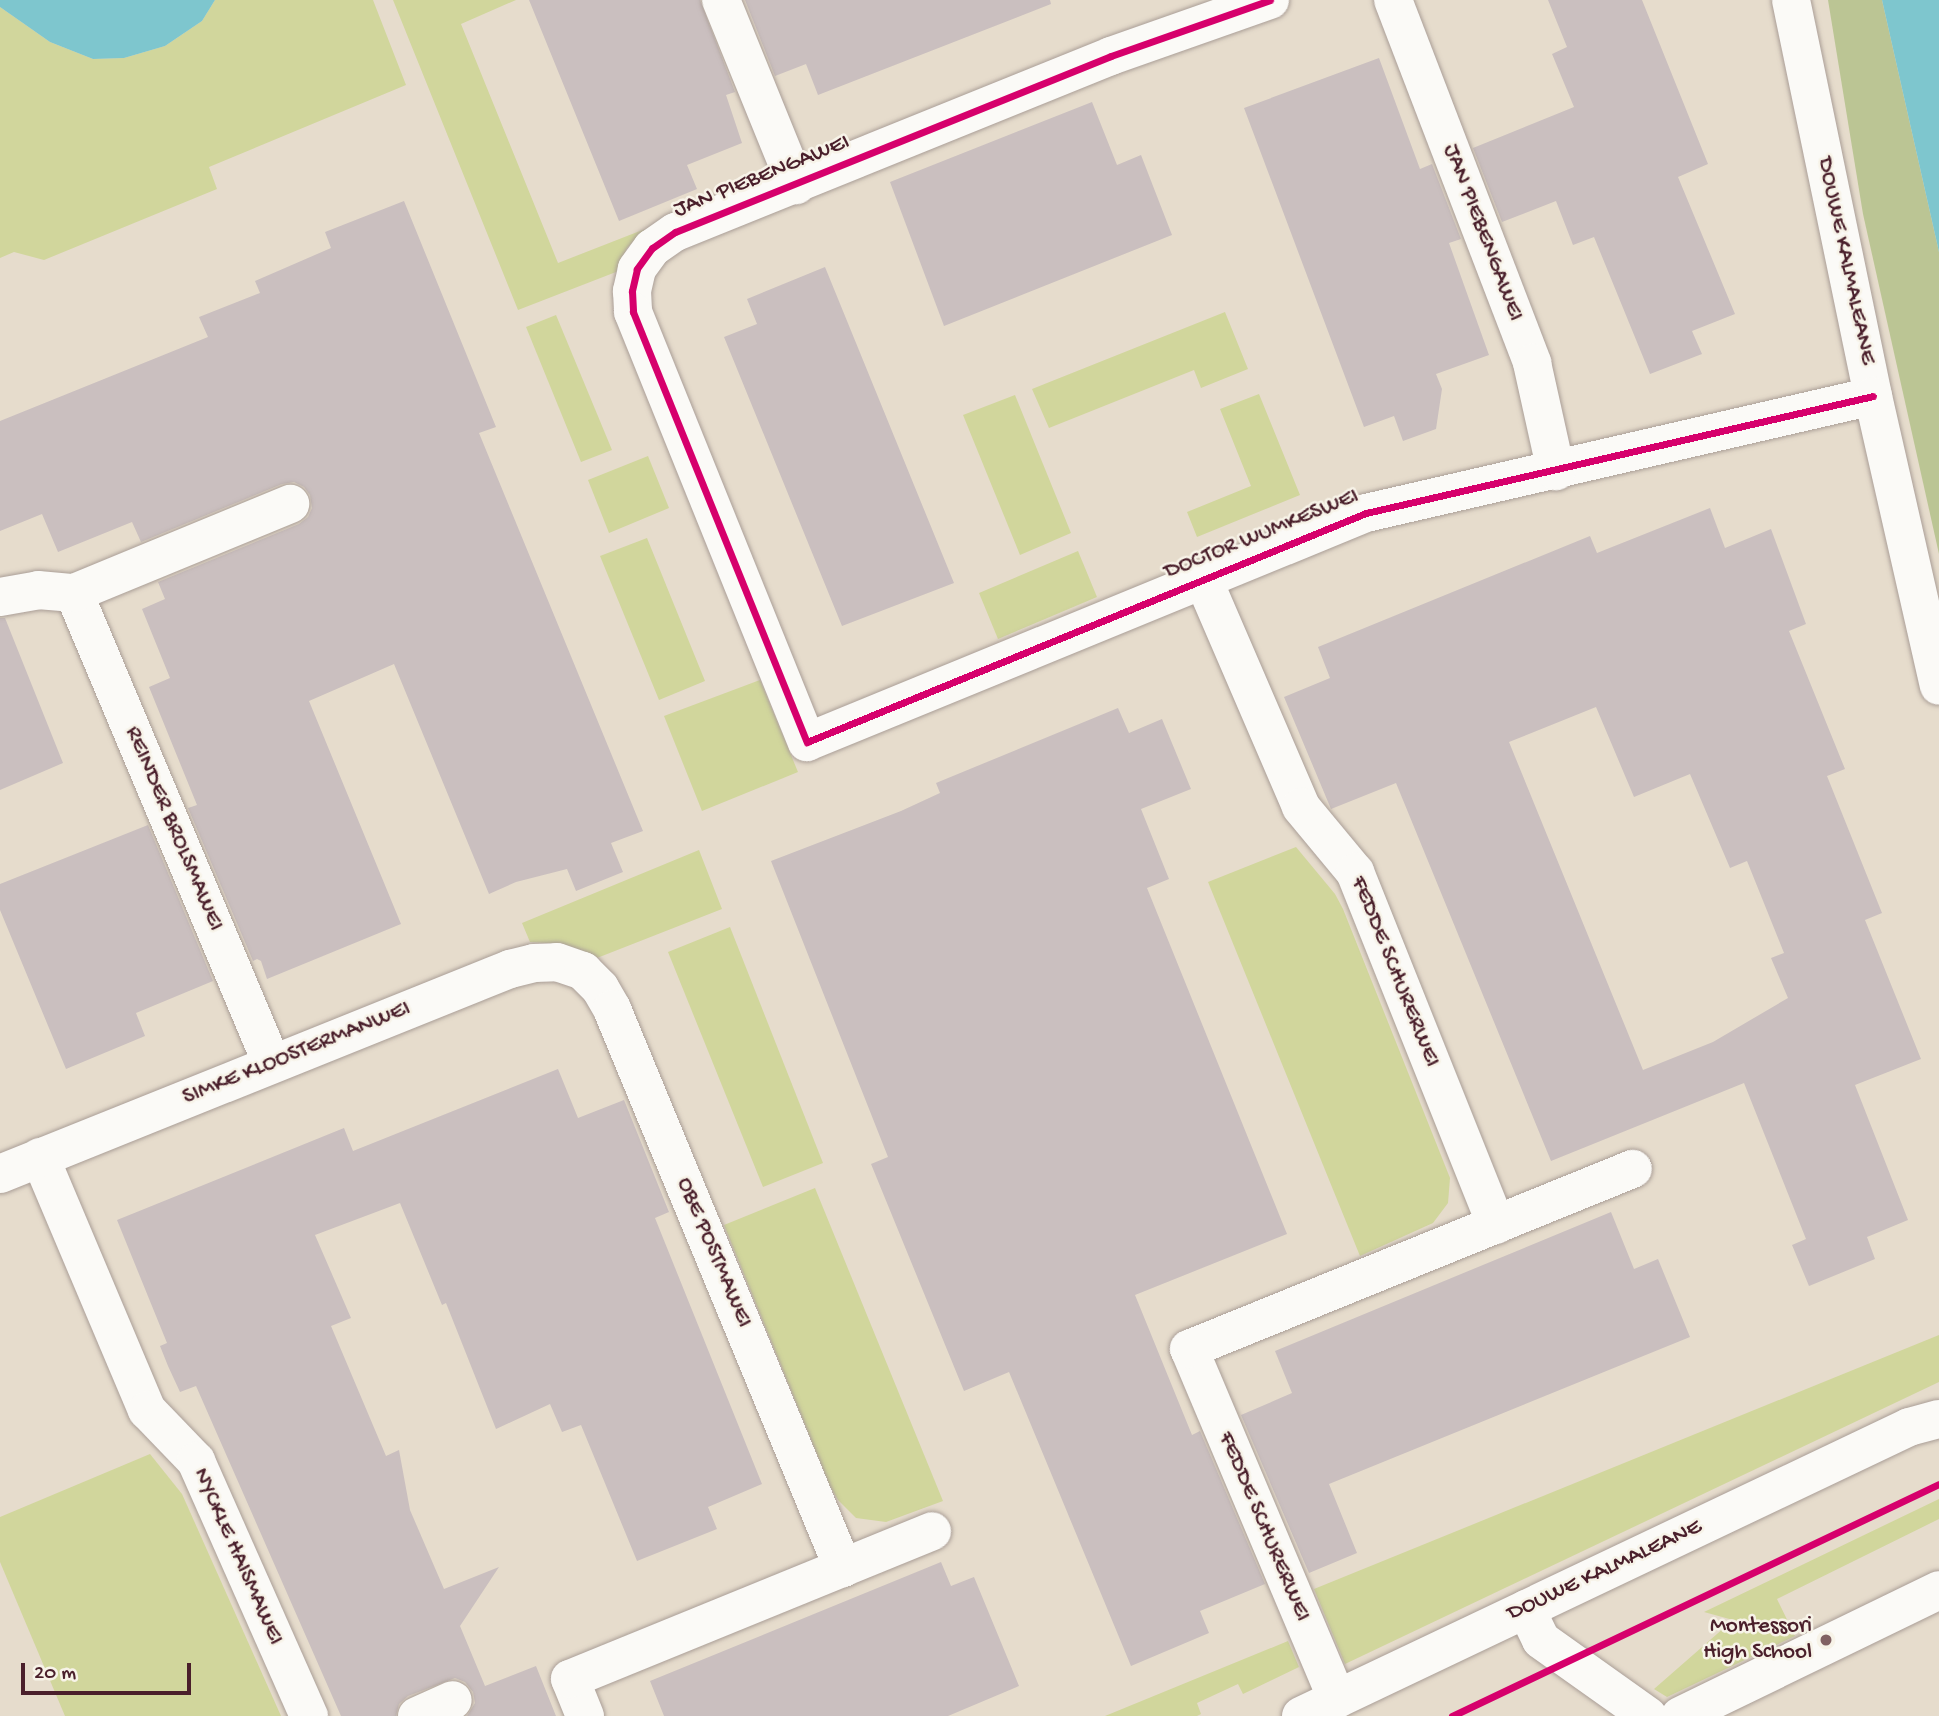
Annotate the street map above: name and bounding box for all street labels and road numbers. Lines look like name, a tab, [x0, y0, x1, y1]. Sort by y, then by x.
street label: JAN PIEBENGAWEI	[670, 129, 854, 225]
street label: JAN PIEBENGAWEI	[1436, 141, 1528, 325]
street label: DOUWE KALMALEANE	[1810, 155, 1880, 367]
street label: DOCTOR WUMKESWEI	[1161, 483, 1363, 587]
street label: REINDER BROLSMAWEI	[117, 723, 229, 935]
street label: FEDDE SCHURERWEI	[1343, 873, 1445, 1071]
street label: SIMKE KLOOSTERMANWEI	[179, 996, 415, 1112]
street label: OBE POSTMAWEI	[669, 1174, 757, 1332]
street label: FEDDE SCHURERWEI	[1211, 1428, 1315, 1626]
street label: NYCKLE HAISMAWEI	[186, 1464, 288, 1650]
street label: DOUWE KALMALEANE	[1503, 1514, 1707, 1628]

